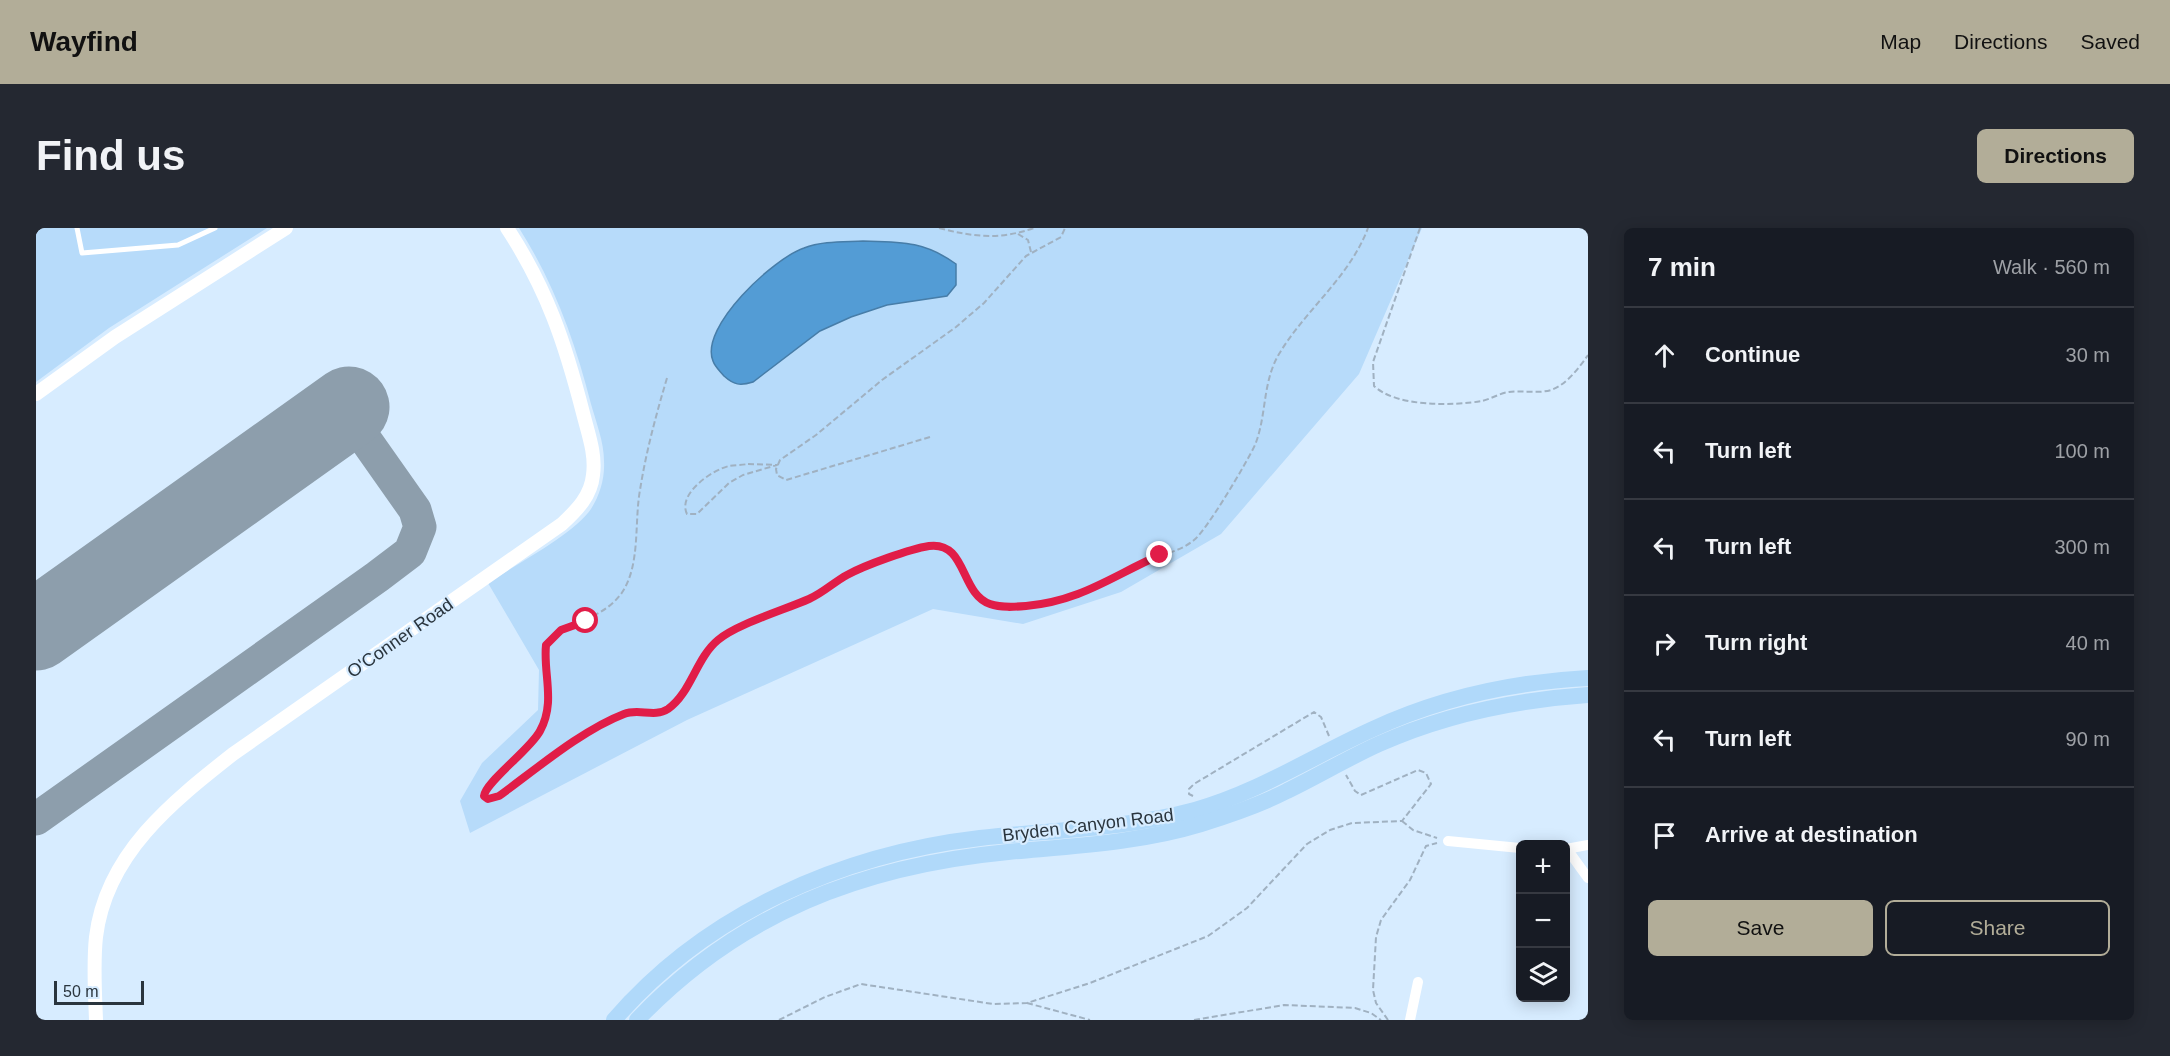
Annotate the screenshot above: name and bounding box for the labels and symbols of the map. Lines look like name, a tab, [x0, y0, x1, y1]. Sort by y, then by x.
route end	[1146, 541, 1172, 567]
street label: O'Conner Road	[343, 594, 457, 682]
route start	[572, 607, 598, 633]
street label: Bryden Canyon Road	[1001, 805, 1175, 845]
scale bar	[54, 978, 144, 1006]

